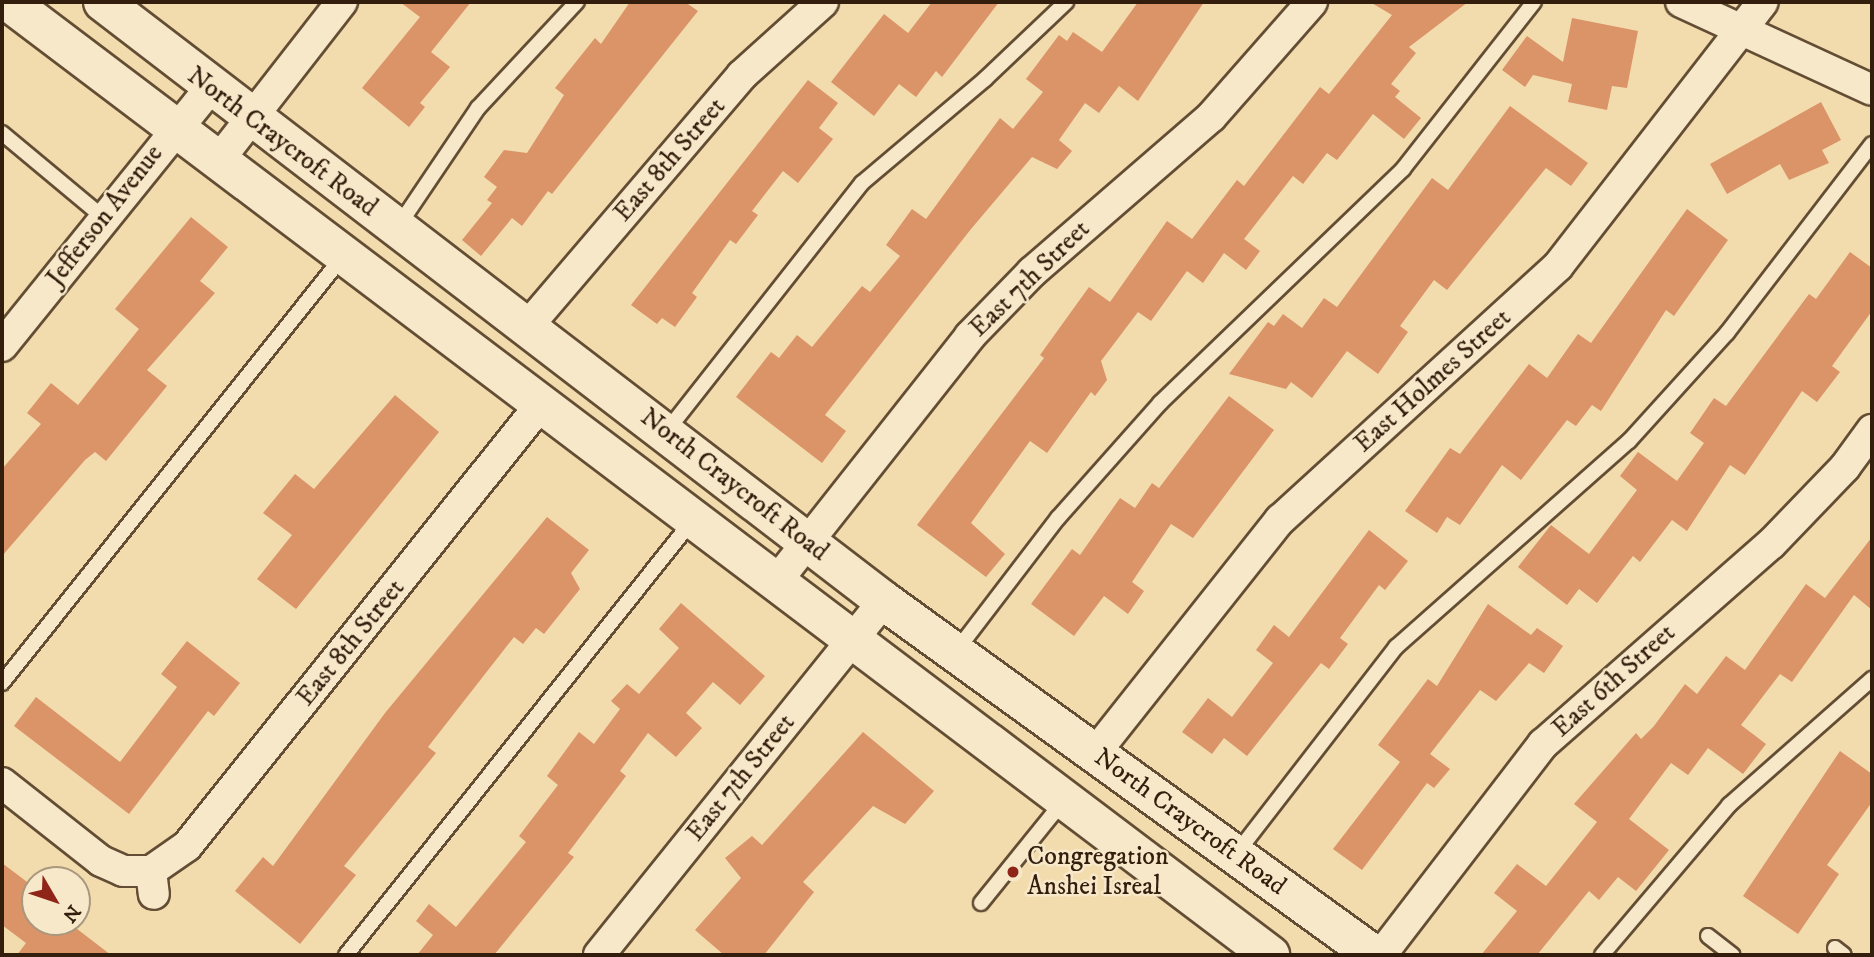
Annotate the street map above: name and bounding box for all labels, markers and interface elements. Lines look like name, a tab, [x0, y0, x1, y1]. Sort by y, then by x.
street label: North Craycroft Road	[181, 60, 383, 224]
street label: East 8th Street	[608, 92, 732, 228]
street label: Jefferson Avenue	[40, 139, 170, 293]
street label: East 7th Street	[963, 214, 1097, 344]
street label: East Holmes Street	[1348, 303, 1518, 459]
street label: North Craycroft Road	[634, 402, 834, 568]
street label: East 8th Street	[290, 573, 412, 713]
street label: East 6th Street	[1546, 618, 1682, 744]
street label: East 7th Street	[680, 708, 802, 848]
street label: North Craycroft Road	[1088, 742, 1292, 902]
place label: Congregation Anshei Isreal	[1027, 841, 1169, 903]
marker: Congregation Anshei Isreal	[1005, 864, 1021, 880]
north arrow	[21, 866, 91, 936]
text: N	[57, 900, 85, 927]

